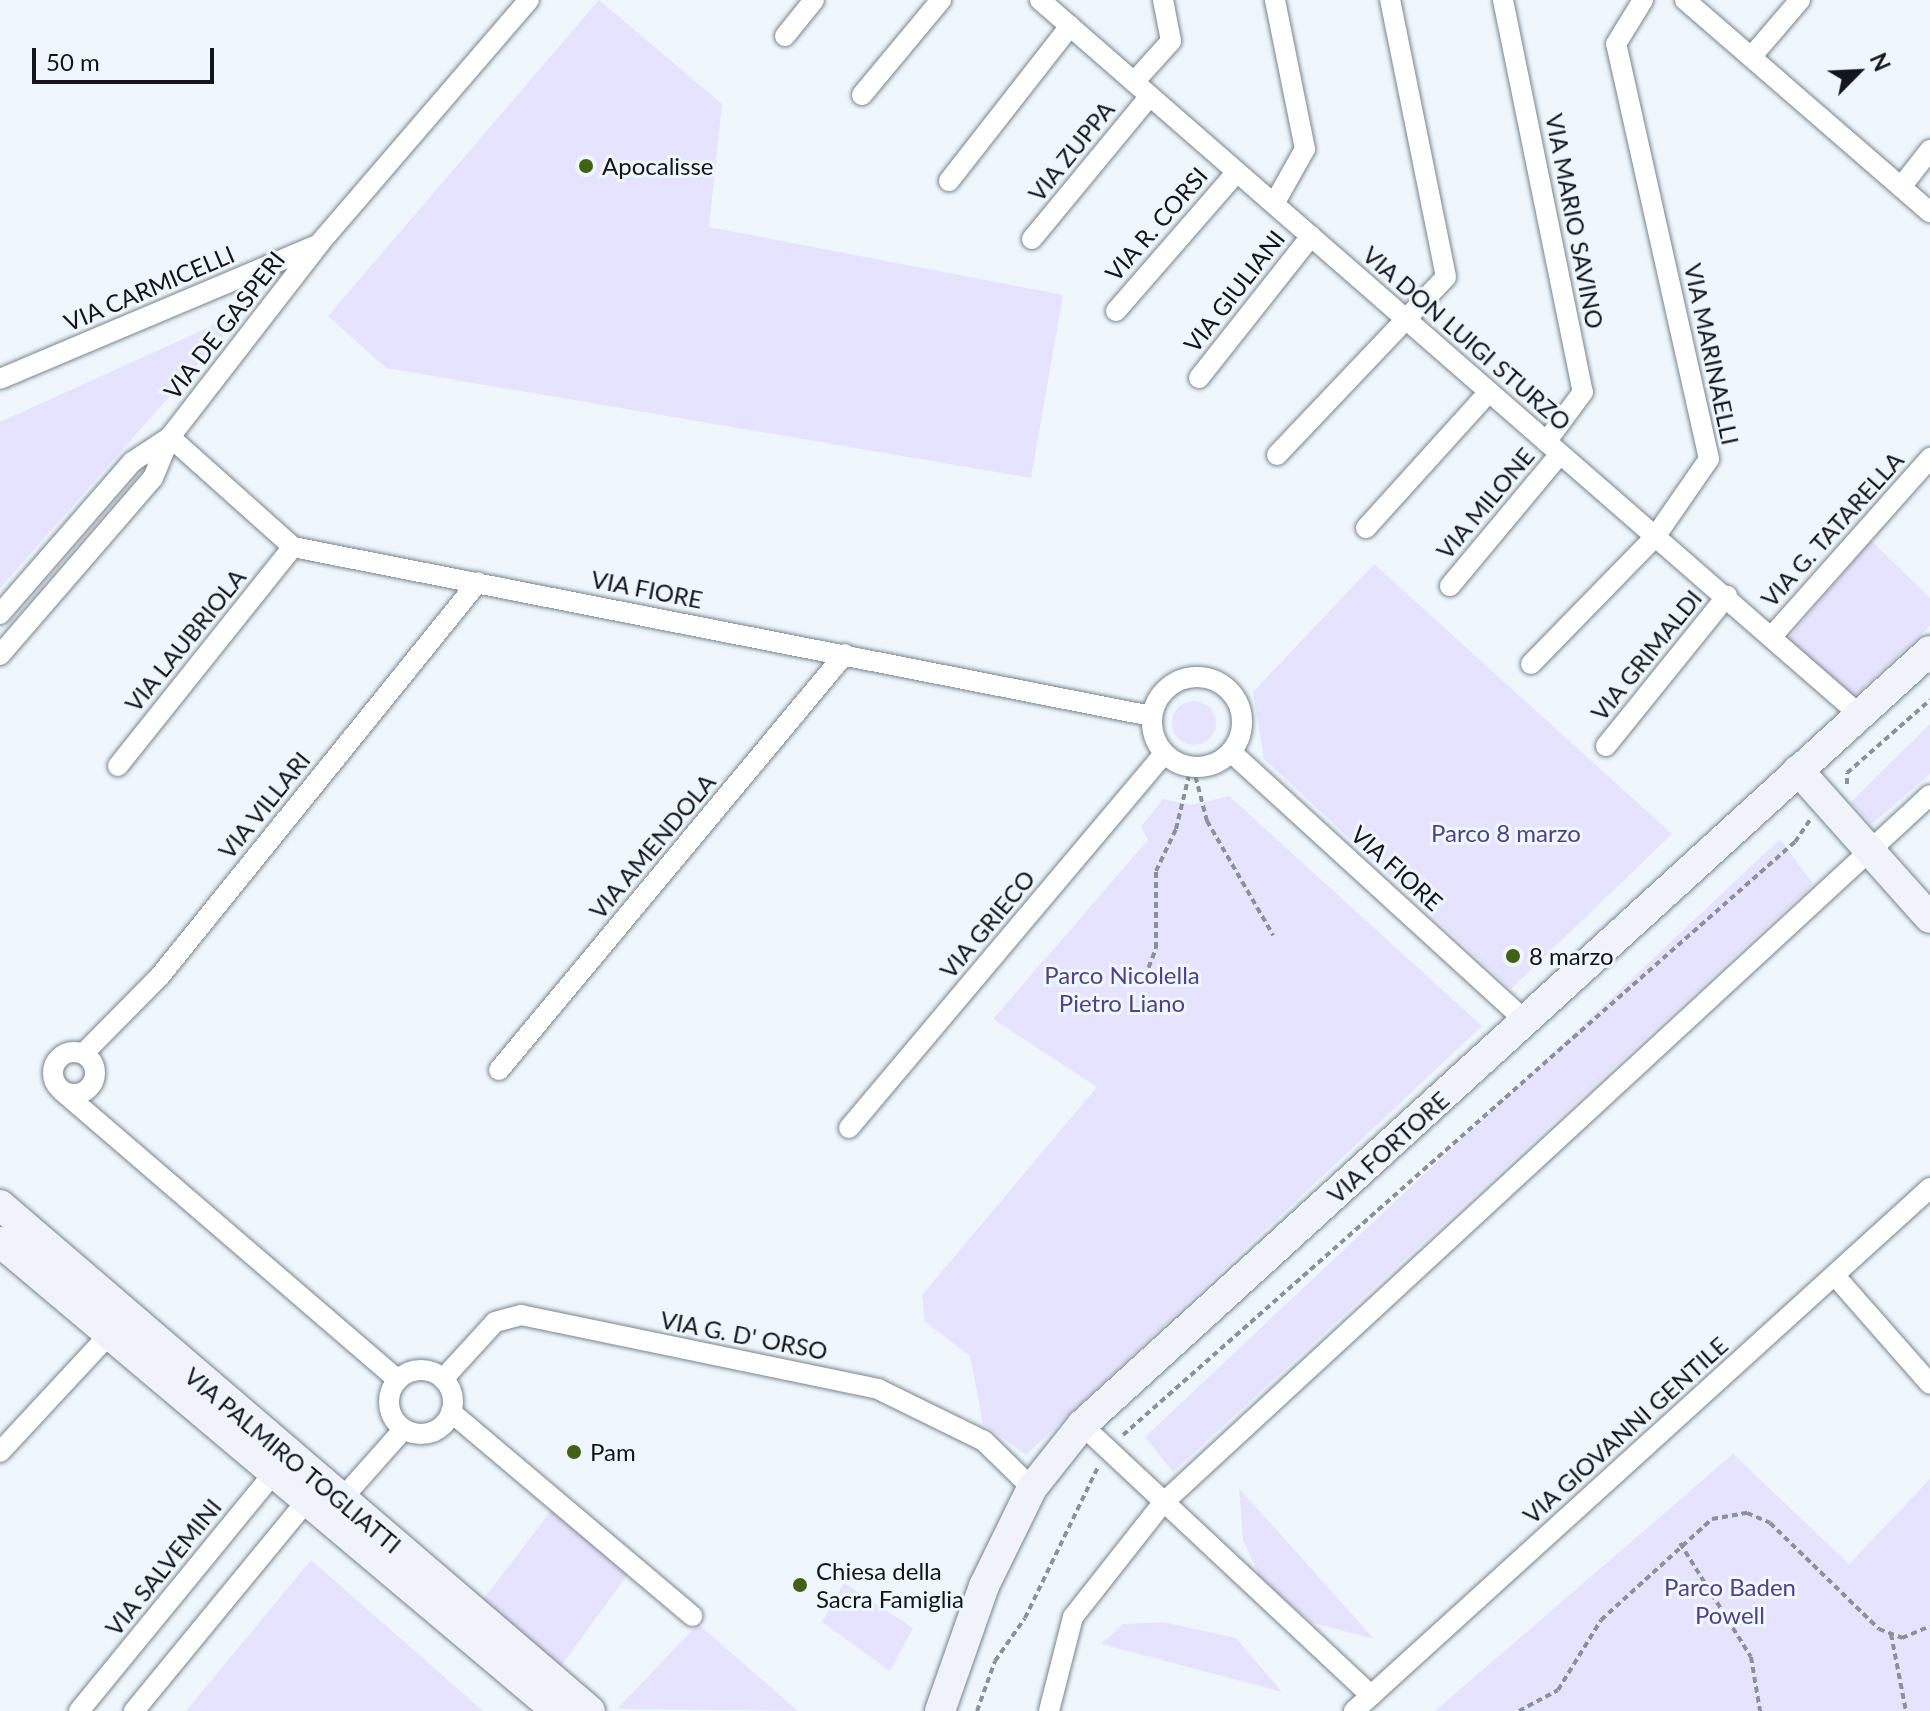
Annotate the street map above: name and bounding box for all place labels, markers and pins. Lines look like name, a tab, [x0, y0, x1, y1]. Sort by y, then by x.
place label: Apocalisse	[602, 152, 714, 180]
marker: Apocalisse	[577, 157, 595, 175]
place label: 8 marzo	[1529, 942, 1614, 970]
marker: 8 marzo	[1504, 947, 1522, 965]
place label: Pam	[590, 1438, 636, 1466]
marker: Pam	[565, 1443, 583, 1461]
place label: Chiesa della Sacra Famiglia	[816, 1557, 964, 1613]
marker: Chiesa della Sacra Famiglia	[791, 1576, 809, 1594]

